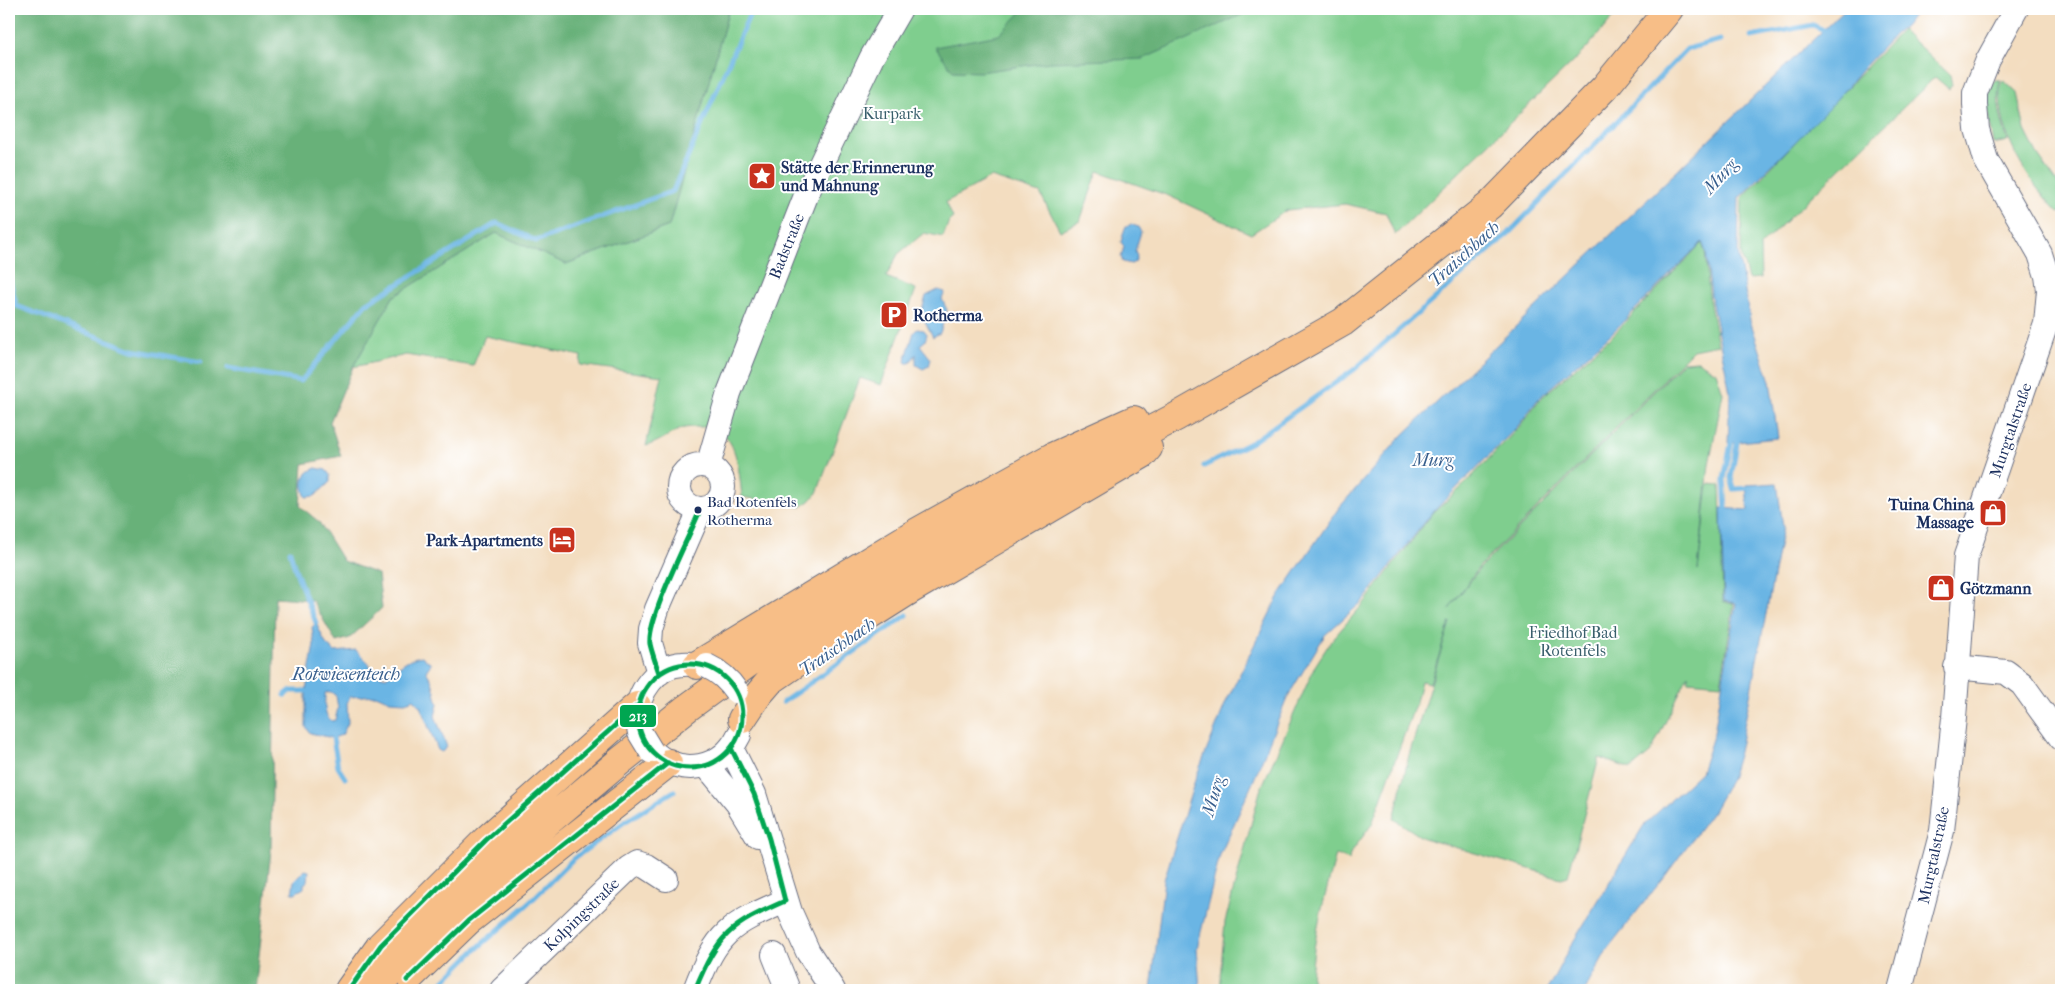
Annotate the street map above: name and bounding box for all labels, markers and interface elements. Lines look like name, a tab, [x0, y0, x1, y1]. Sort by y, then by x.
park label: Kurpark	[863, 104, 922, 123]
water label: Murg	[1697, 154, 1743, 200]
place label: Stätte der Erinnerung und Mahnung	[780, 158, 934, 196]
place icon: Stätte der Erinnerung und Mahnung	[747, 161, 777, 191]
street label: Badstraße	[765, 211, 808, 282]
water label: Traischbach	[1424, 217, 1504, 292]
parking icon: Rotherma	[879, 300, 909, 330]
place label: Rotherma	[913, 306, 983, 325]
street label: Murgtalstraße	[1985, 380, 2036, 480]
water label: Murg	[1411, 450, 1454, 471]
place label: Bad Rotenfels Rotherma	[707, 493, 797, 529]
place label: Tuina China Massage	[1888, 495, 1975, 533]
shop icon: Tuina China Massage	[1978, 498, 2008, 528]
marker: Bad Rotenfels Rotherma	[693, 505, 703, 515]
hotel icon: Park-Apartments	[547, 525, 577, 555]
place label: Park-Apartments	[426, 531, 543, 551]
shop icon: Götzmann	[1926, 573, 1956, 603]
place label: Götzmann	[1960, 579, 2032, 598]
water label: Traischbach	[795, 613, 880, 681]
park label: Friedhof Bad Rotenfels	[1529, 623, 1618, 660]
water label: Rotwiesenteich	[291, 664, 400, 685]
line badge: 213	[619, 704, 657, 728]
text: 213	[629, 708, 647, 725]
water label: Murg	[1197, 773, 1230, 821]
street label: Murgtalstraße	[1914, 805, 1953, 906]
street label: Kolpingstraße	[540, 874, 623, 955]

